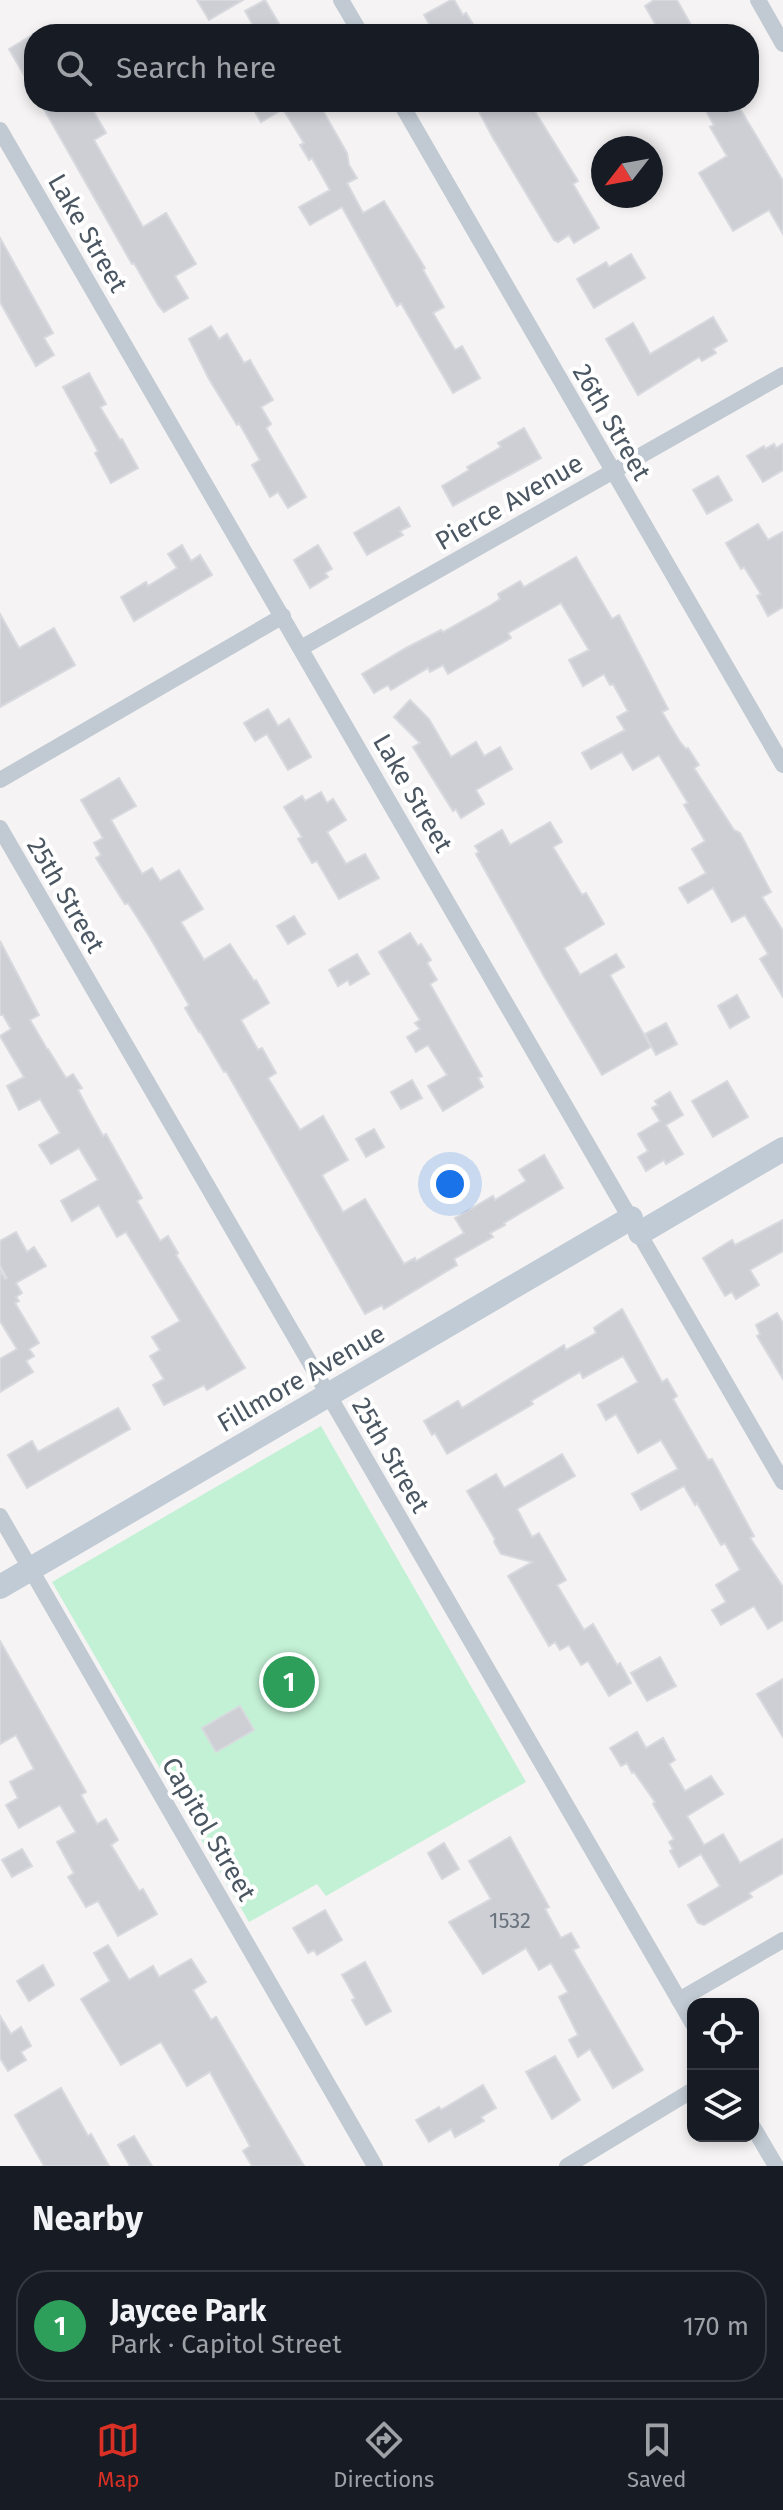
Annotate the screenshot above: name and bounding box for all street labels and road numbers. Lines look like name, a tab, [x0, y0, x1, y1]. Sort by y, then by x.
street label: Lake Street	[41, 169, 134, 298]
street label: 26th Street	[566, 359, 657, 486]
street label: Pierce Avenue	[430, 448, 589, 557]
street label: Lake Street	[366, 729, 459, 858]
street label: 25th Street	[20, 832, 111, 959]
street label: Fillmore Avenue	[212, 1318, 391, 1439]
street label: 25th Street	[345, 1392, 436, 1519]
street label: Capitol Street	[155, 1752, 262, 1907]

